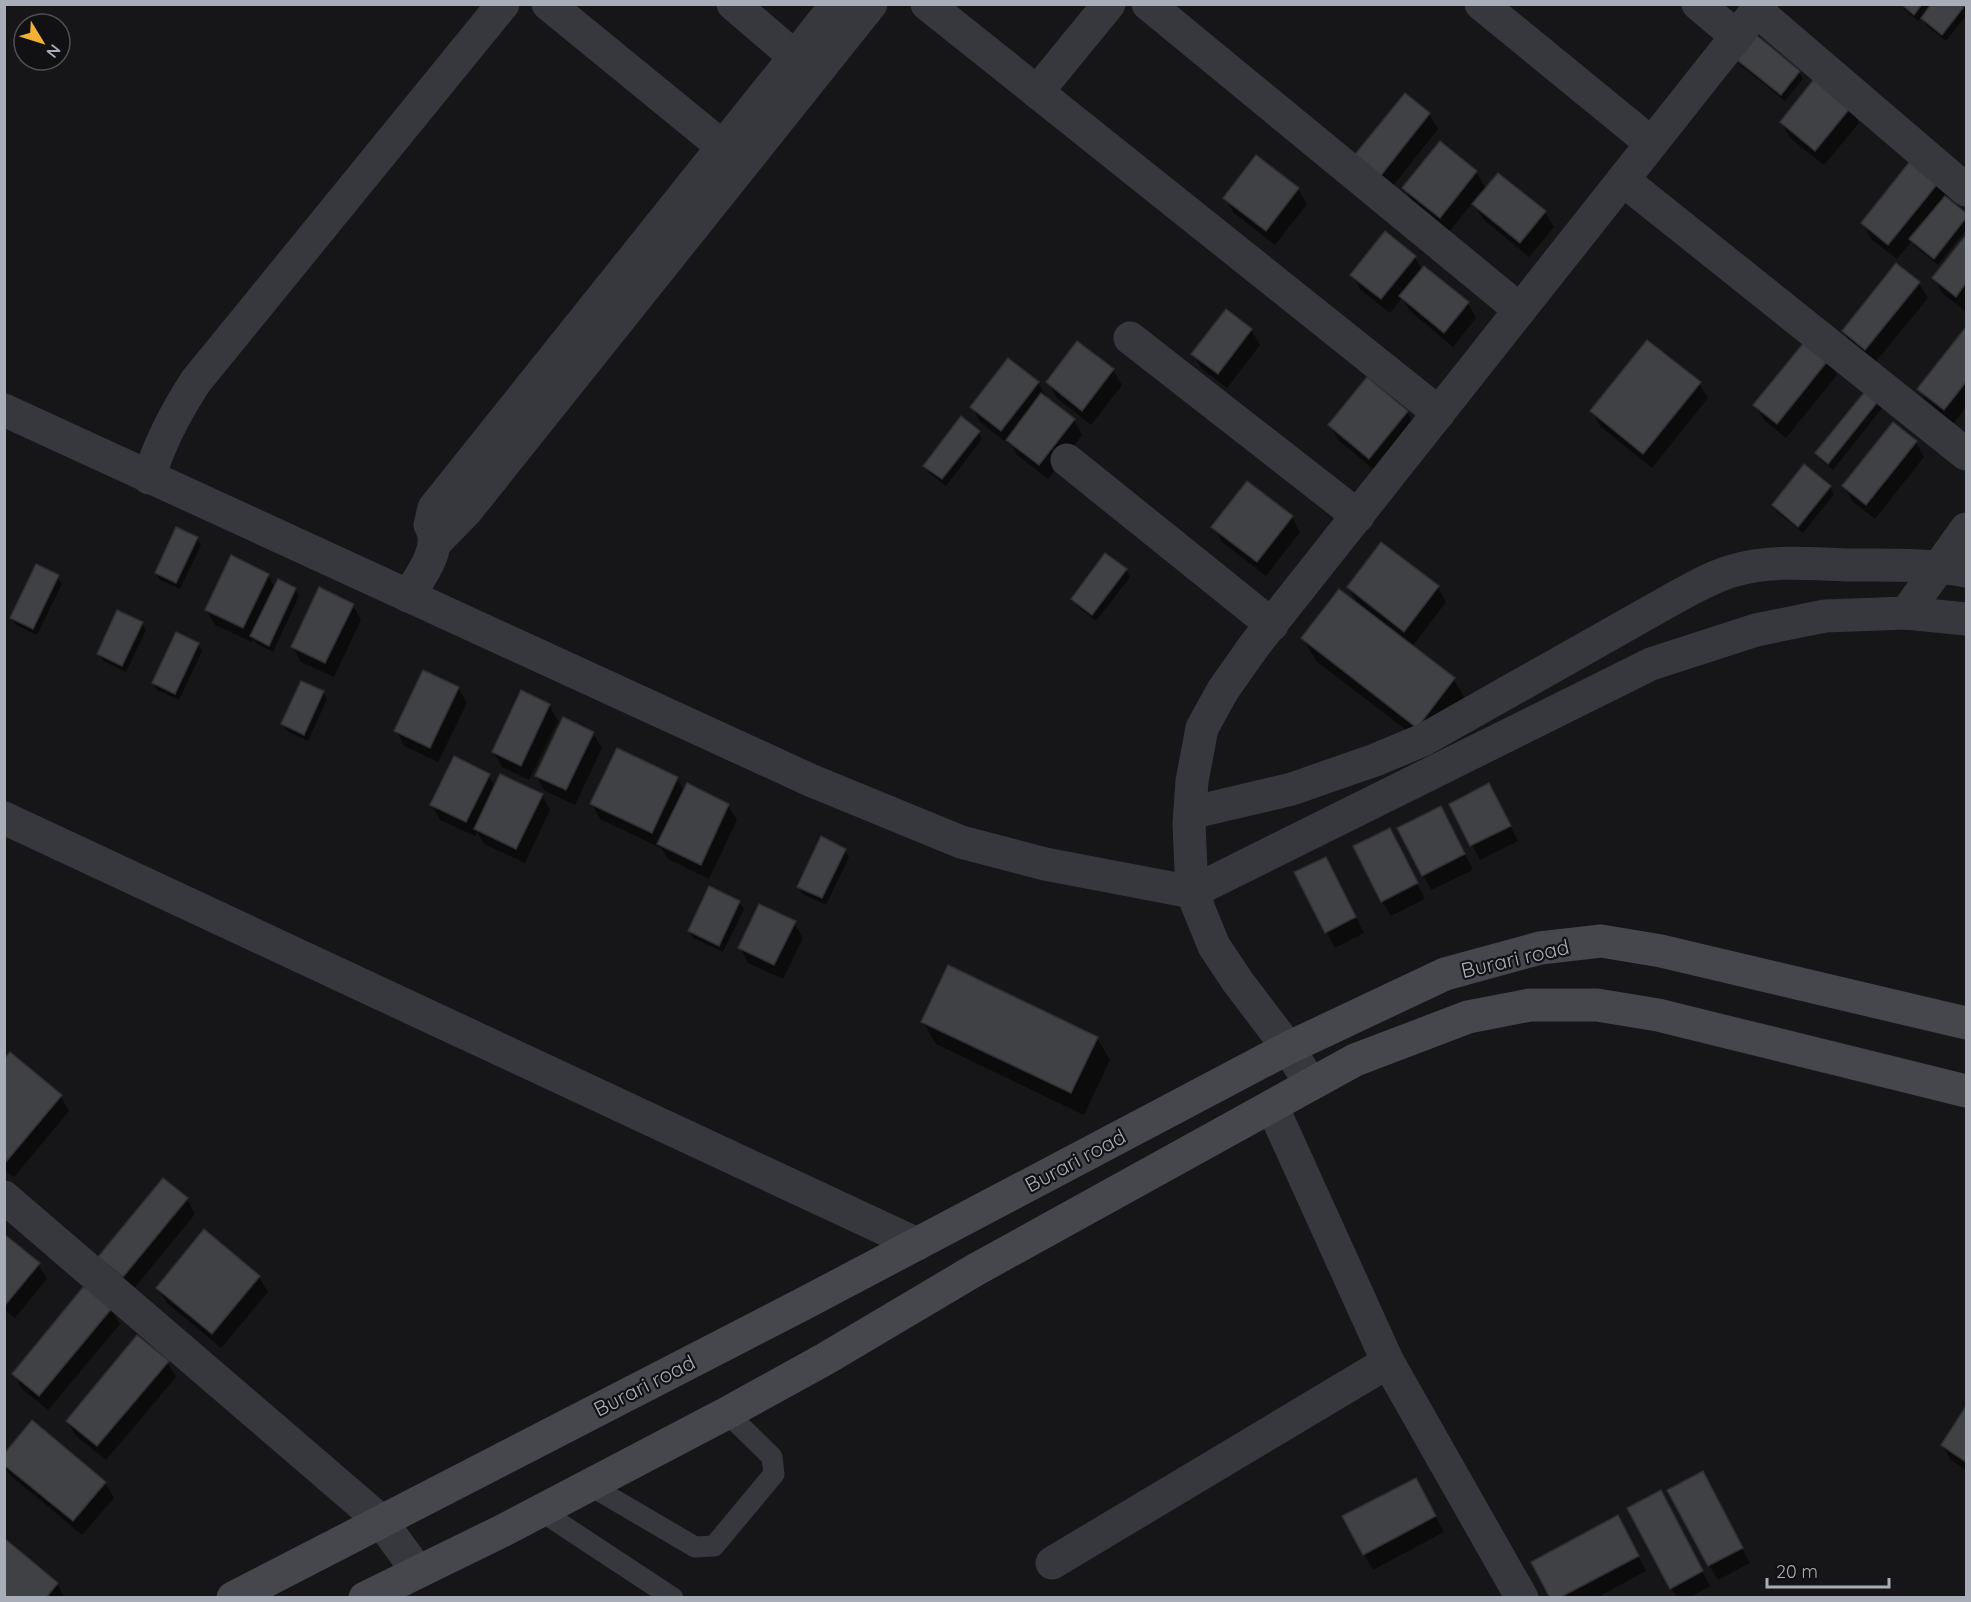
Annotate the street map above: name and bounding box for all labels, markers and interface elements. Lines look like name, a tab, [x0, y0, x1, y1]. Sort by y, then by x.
north arrow	[12, 12, 72, 72]
text: N	[42, 40, 65, 62]
street label: Burari road	[1458, 933, 1572, 983]
street label: Burari road	[1020, 1123, 1130, 1197]
street label: Burari road	[589, 1348, 699, 1422]
scale bar	[1767, 1551, 1888, 1589]
text: 20 m	[1776, 1560, 1818, 1583]

